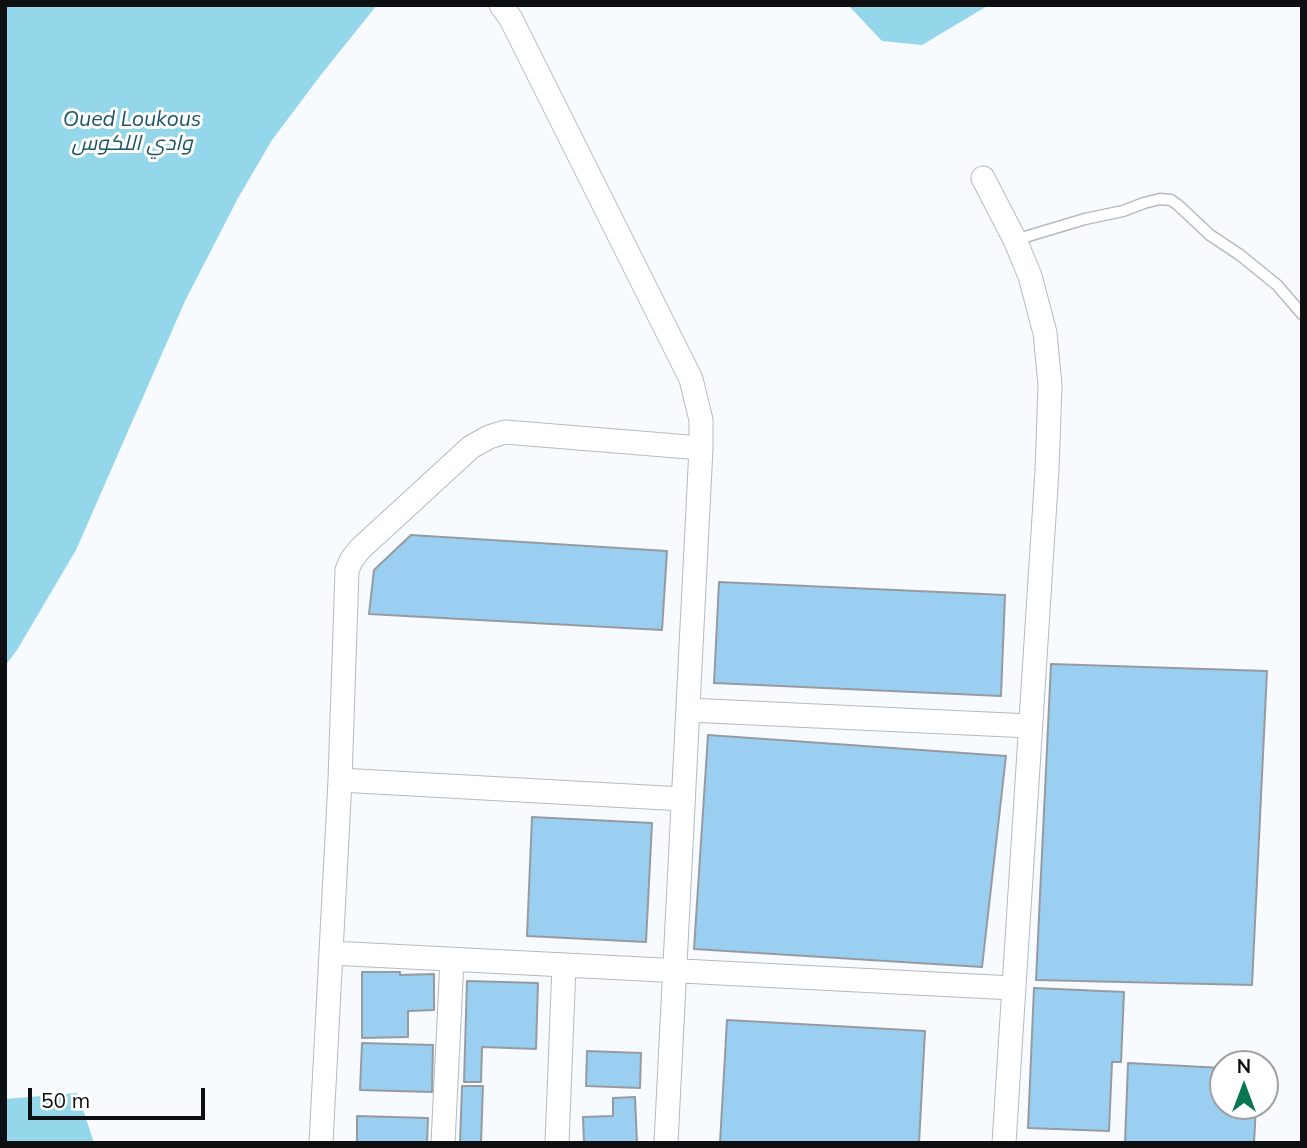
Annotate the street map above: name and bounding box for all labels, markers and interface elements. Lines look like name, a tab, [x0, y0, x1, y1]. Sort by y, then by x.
water label: Oued Loukous وادي اللكوس	[63, 107, 201, 157]
north arrow	[1209, 1050, 1279, 1120]
text: N	[1237, 1054, 1251, 1078]
scale bar	[32, 1074, 208, 1118]
text: 50 m	[41, 1087, 90, 1113]

